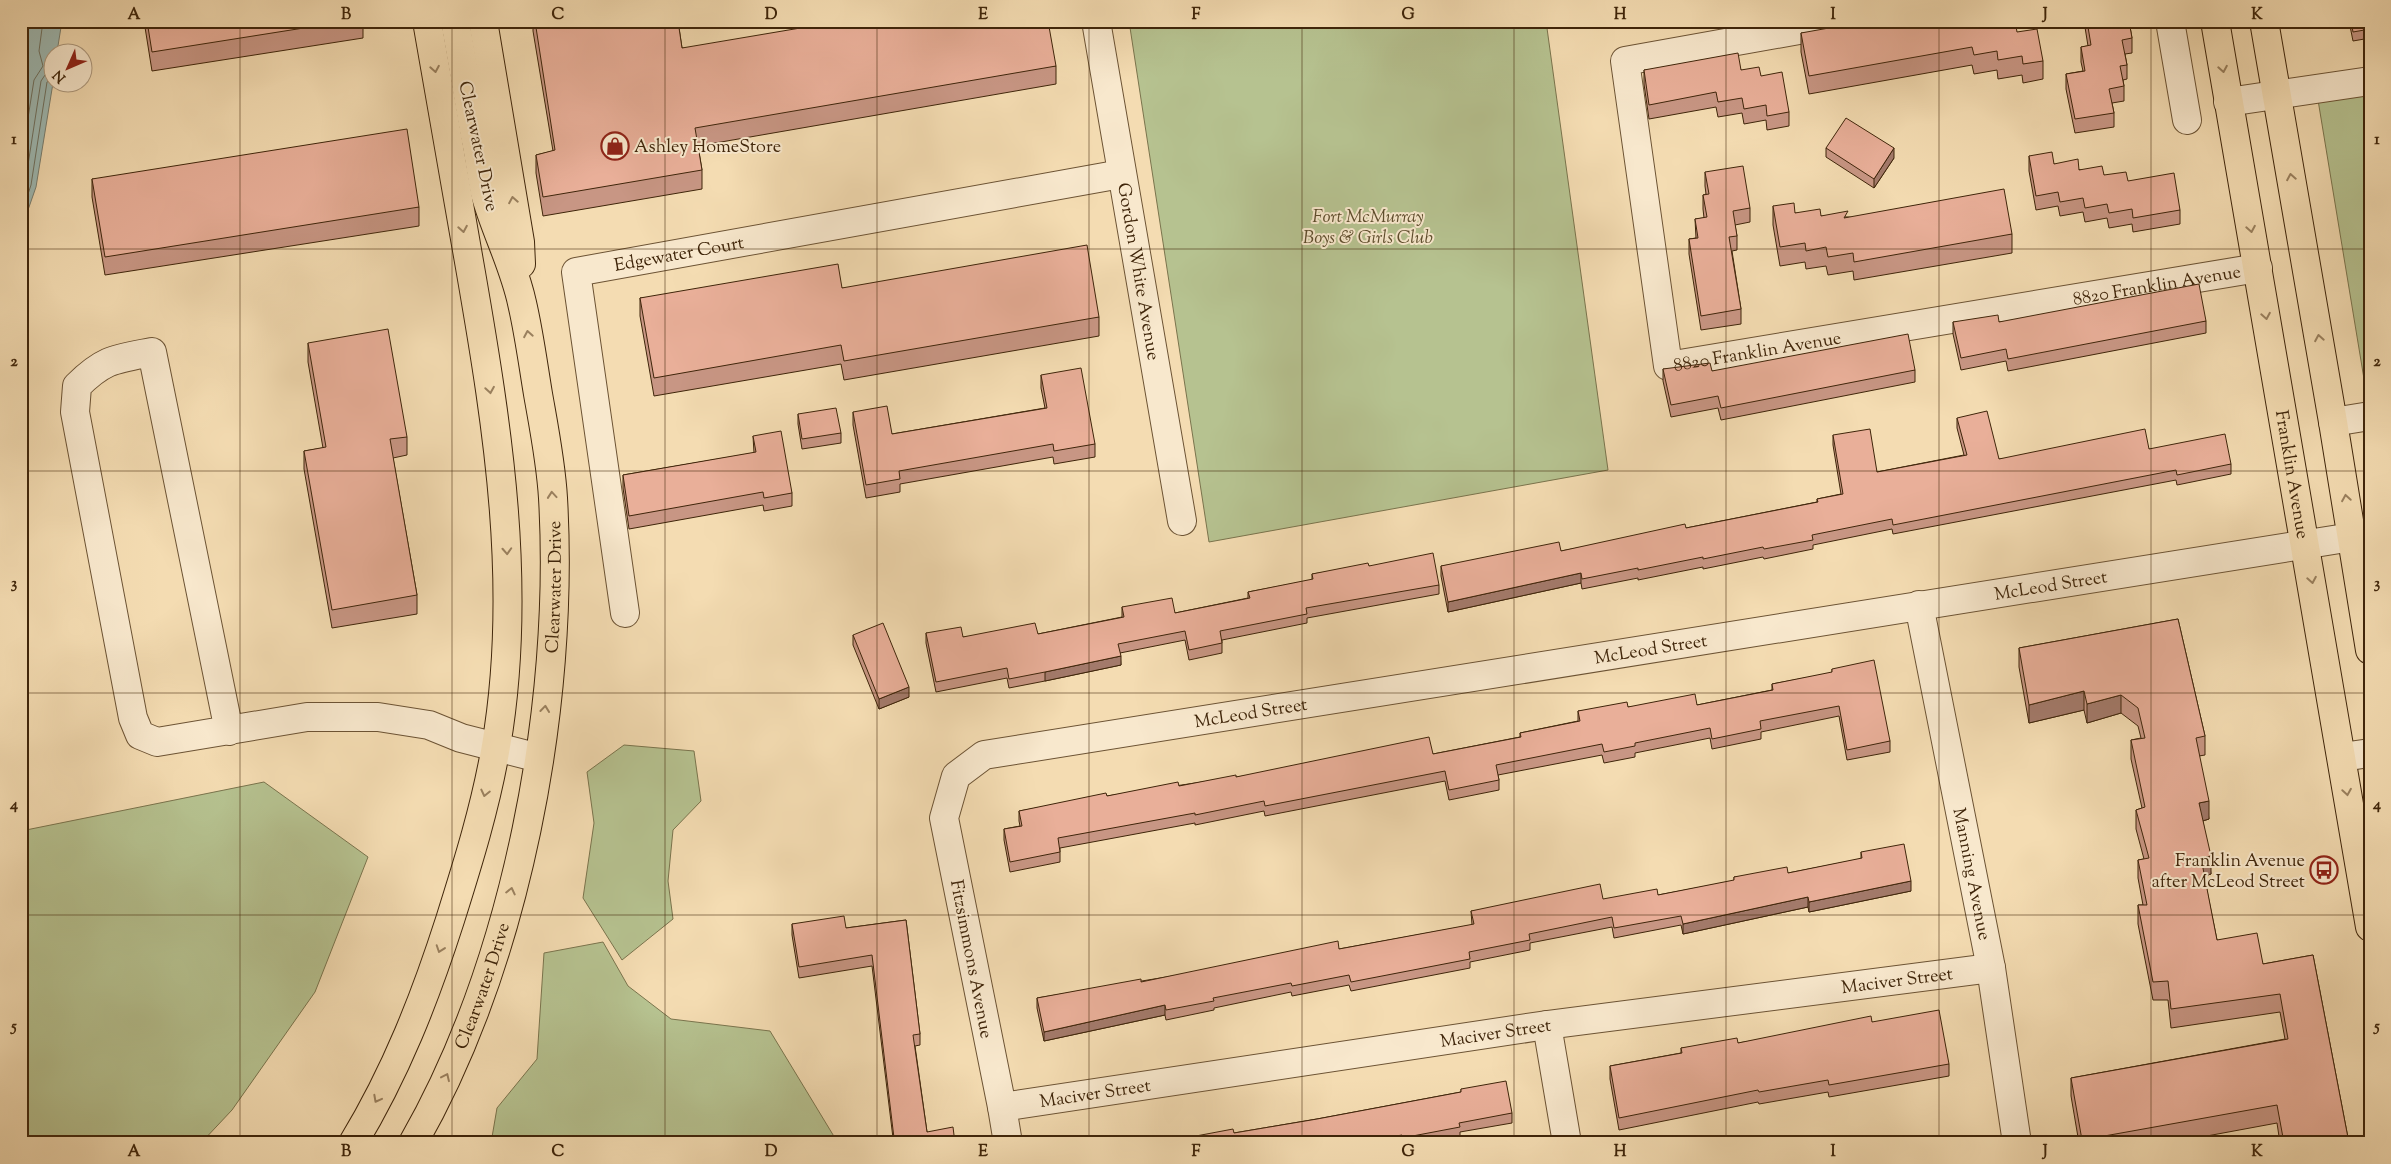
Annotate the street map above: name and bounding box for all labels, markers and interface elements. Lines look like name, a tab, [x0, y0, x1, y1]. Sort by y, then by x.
text: A	[128, 4, 141, 27]
text: B	[341, 4, 351, 27]
text: C	[552, 4, 565, 27]
text: D	[765, 4, 778, 27]
text: E	[978, 4, 988, 27]
text: F	[1192, 4, 1201, 27]
text: G	[1401, 4, 1415, 27]
text: H	[1614, 4, 1627, 27]
text: I	[1830, 4, 1836, 27]
text: J	[2041, 4, 2048, 27]
text: K	[2251, 4, 2263, 27]
north arrow	[42, 42, 92, 92]
text: N	[49, 65, 71, 87]
one-way arrow	[430, 65, 440, 74]
one-way arrow	[2217, 66, 2228, 74]
street label: Clearwater Drive	[451, 79, 504, 214]
text: 1	[11, 129, 17, 152]
text: 1	[2374, 129, 2380, 152]
shop icon: Ashley HomeStore	[600, 131, 630, 161]
place label: Ashley HomeStore	[634, 135, 781, 161]
one-way arrow	[2287, 173, 2297, 182]
street label: Gordon White Avenue	[1109, 181, 1165, 362]
one-way arrow	[508, 195, 518, 204]
park label: Fort McMurray Boys & Girls Club	[1303, 205, 1433, 252]
one-way arrow	[458, 225, 468, 234]
one-way arrow	[2245, 225, 2256, 234]
street label: Edgewater Court	[612, 231, 746, 280]
street label: 8820 Franklin Avenue	[2071, 260, 2243, 314]
one-way arrow	[2261, 312, 2271, 321]
street label: 8820 Franklin Avenue	[1672, 326, 1843, 380]
one-way arrow	[523, 330, 533, 339]
one-way arrow	[2314, 333, 2324, 342]
text: 2	[10, 351, 18, 374]
text: 2	[2373, 351, 2381, 374]
one-way arrow	[484, 385, 494, 394]
street label: Franklin Avenue	[2267, 408, 2314, 541]
one-way arrow	[547, 490, 558, 498]
one-way arrow	[2341, 493, 2351, 502]
street label: Clearwater Drive	[540, 520, 570, 654]
one-way arrow	[502, 547, 513, 555]
street label: McLeod Street	[1993, 565, 2109, 609]
text: 3	[11, 573, 18, 596]
text: 3	[2374, 573, 2381, 596]
one-way arrow	[2306, 576, 2316, 584]
street label: McLeod Street	[1593, 629, 1709, 673]
street label: McLeod Street	[1193, 693, 1309, 736]
one-way arrow	[539, 705, 550, 713]
one-way arrow	[2342, 788, 2352, 796]
one-way arrow	[480, 789, 491, 798]
text: 4	[9, 794, 18, 817]
text: 4	[2372, 794, 2381, 817]
street label: Manning Avenue	[1945, 806, 1996, 943]
place label: Franklin Avenue after McLeod Street	[2151, 849, 2305, 896]
bus stop icon: Franklin Avenue after McLeod Street	[2309, 855, 2339, 885]
street label: Fitzsimmons Avenue	[942, 878, 998, 1041]
one-way arrow	[505, 887, 516, 896]
street label: Clearwater Drive	[449, 920, 518, 1054]
one-way arrow	[436, 945, 446, 953]
street label: Maciver Street	[1840, 962, 1955, 1002]
street label: Maciver Street	[1438, 1014, 1553, 1056]
text: 5	[9, 1016, 17, 1039]
text: 5	[2372, 1016, 2380, 1039]
one-way arrow	[440, 1073, 450, 1082]
street label: Maciver Street	[1038, 1074, 1153, 1116]
one-way arrow	[373, 1093, 383, 1102]
text: A	[128, 1141, 141, 1164]
text: B	[341, 1141, 351, 1164]
text: C	[552, 1141, 565, 1164]
text: D	[765, 1141, 778, 1164]
text: E	[978, 1141, 988, 1164]
text: F	[1192, 1141, 1201, 1164]
text: G	[1401, 1141, 1415, 1164]
text: H	[1614, 1141, 1627, 1164]
text: I	[1830, 1141, 1836, 1164]
text: J	[2041, 1141, 2048, 1164]
text: K	[2251, 1141, 2263, 1164]

